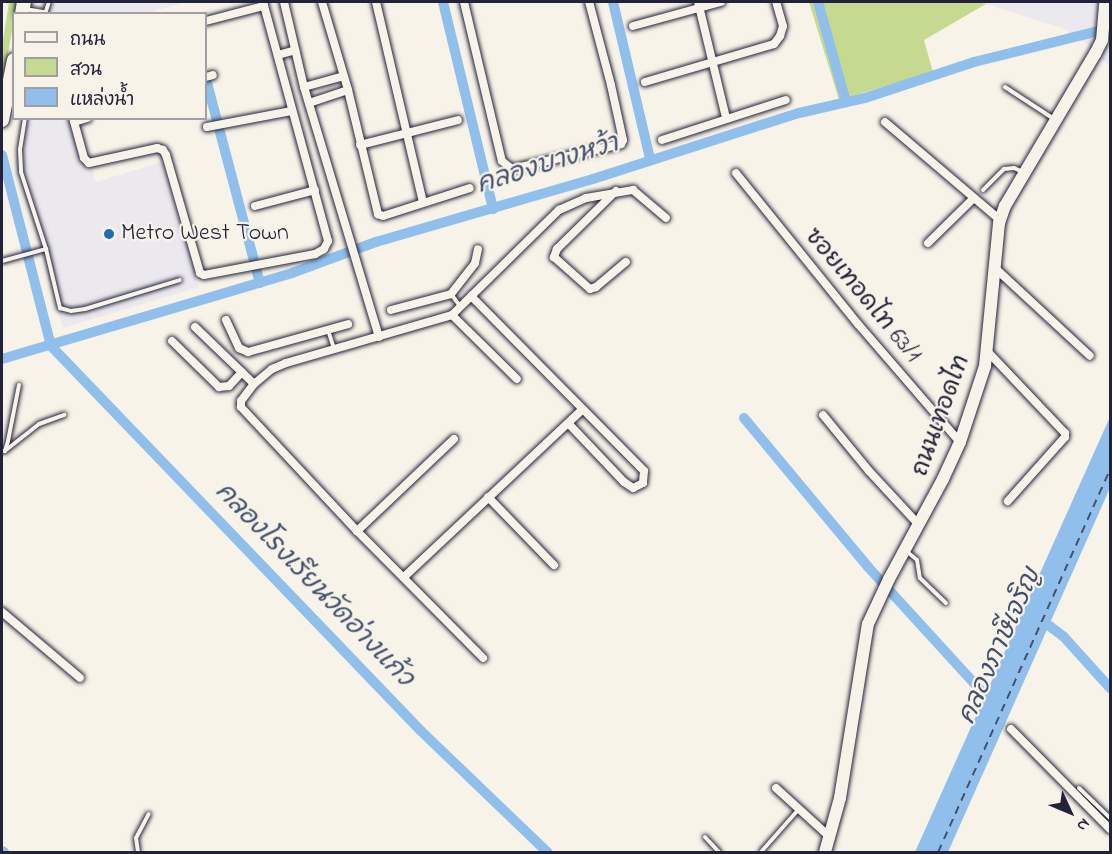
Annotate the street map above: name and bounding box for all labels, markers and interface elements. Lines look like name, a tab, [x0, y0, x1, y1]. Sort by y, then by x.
legend	[12, 12, 207, 120]
text: ถนน	[70, 28, 105, 54]
text: สวน	[70, 58, 102, 84]
text: แหล่งน้ำ	[70, 88, 134, 114]
water label: คลองบางหว้า	[473, 130, 623, 202]
place label: Metro West Town	[121, 220, 289, 248]
street label: ซอยเทอดไท 63/1	[797, 223, 927, 369]
marker: Metro West Town	[102, 227, 116, 241]
street label: ถนนเทอดไท	[907, 351, 977, 481]
water label: คลองโรงเรียนวัดอ่างแก้ว	[207, 477, 419, 695]
water label: คลองภาษีเจริญ	[953, 564, 1049, 730]
north arrow	[1040, 782, 1100, 842]
text: N	[1071, 812, 1095, 837]

